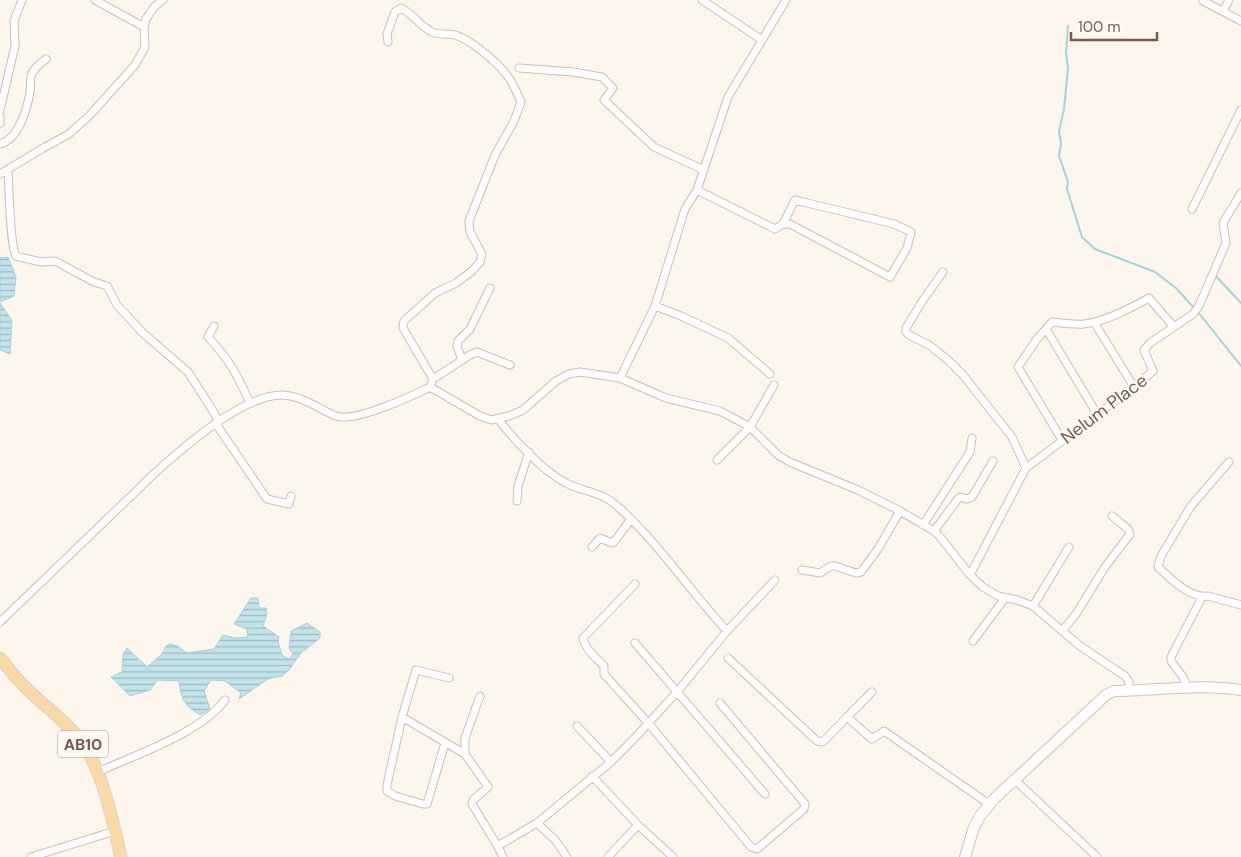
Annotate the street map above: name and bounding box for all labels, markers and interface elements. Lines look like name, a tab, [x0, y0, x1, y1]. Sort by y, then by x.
scale bar	[1071, 10, 1157, 42]
text: 100 m	[1078, 17, 1121, 37]
street label: Nelum Place	[1056, 369, 1152, 449]
road number: AB10	[58, 731, 108, 758]

